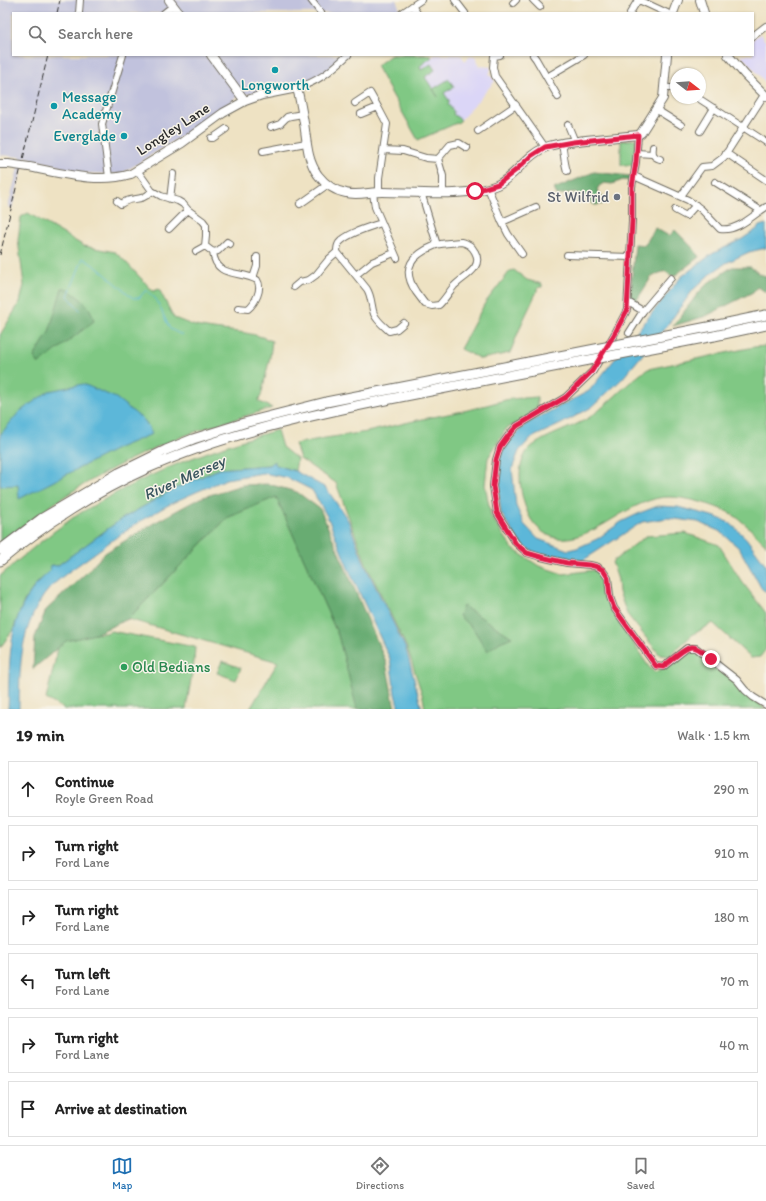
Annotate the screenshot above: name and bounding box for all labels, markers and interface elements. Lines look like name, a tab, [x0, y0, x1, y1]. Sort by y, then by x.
search box	[12, 12, 754, 56]
icon: search	[26, 23, 48, 45]
text: Search here	[58, 25, 133, 43]
marker: Longworth	[270, 65, 280, 75]
north arrow	[670, 68, 706, 104]
place label: Longworth	[241, 76, 309, 94]
place label: Message Academy	[62, 88, 121, 123]
street label: Longley Lane	[133, 99, 213, 159]
marker: Message Academy	[49, 101, 59, 111]
place label: Everglade	[54, 127, 116, 145]
marker: Everglade	[119, 131, 129, 141]
route start	[466, 182, 484, 200]
place label: St Wilfrid	[547, 188, 609, 206]
marker: St Wilfrid	[612, 192, 622, 202]
water label: River Mersey	[140, 450, 229, 504]
route end	[702, 650, 720, 668]
place label: Old Bedians	[132, 658, 211, 676]
marker: Old Bedians	[119, 662, 129, 672]
text: 19 min	[16, 725, 64, 745]
text: Walk · 1.5 km	[677, 728, 750, 743]
text: Continue	[55, 773, 114, 791]
icon: ahead	[17, 778, 39, 800]
text: 290 m	[713, 782, 749, 797]
text: Royle Green Road	[55, 791, 154, 806]
text: Turn right	[55, 837, 119, 855]
icon: right	[17, 842, 39, 864]
text: 910 m	[714, 846, 749, 861]
text: Ford Lane	[55, 855, 110, 870]
text: Turn right	[55, 901, 119, 919]
icon: right	[17, 906, 39, 928]
text: 180 m	[714, 910, 749, 925]
text: Ford Lane	[55, 919, 110, 934]
text: Turn left	[55, 965, 110, 983]
icon: left	[17, 970, 39, 992]
text: 70 m	[721, 974, 749, 989]
text: Ford Lane	[55, 983, 110, 998]
text: Turn right	[55, 1029, 119, 1047]
icon: right	[17, 1034, 39, 1056]
text: 40 m	[719, 1038, 749, 1053]
text: Ford Lane	[55, 1047, 110, 1062]
icon: arrive	[17, 1098, 39, 1120]
text: Arrive at destination	[55, 1100, 187, 1118]
tab: Map	[111, 1155, 133, 1192]
tab: Directions	[356, 1155, 404, 1192]
tab: Saved	[627, 1155, 655, 1192]

